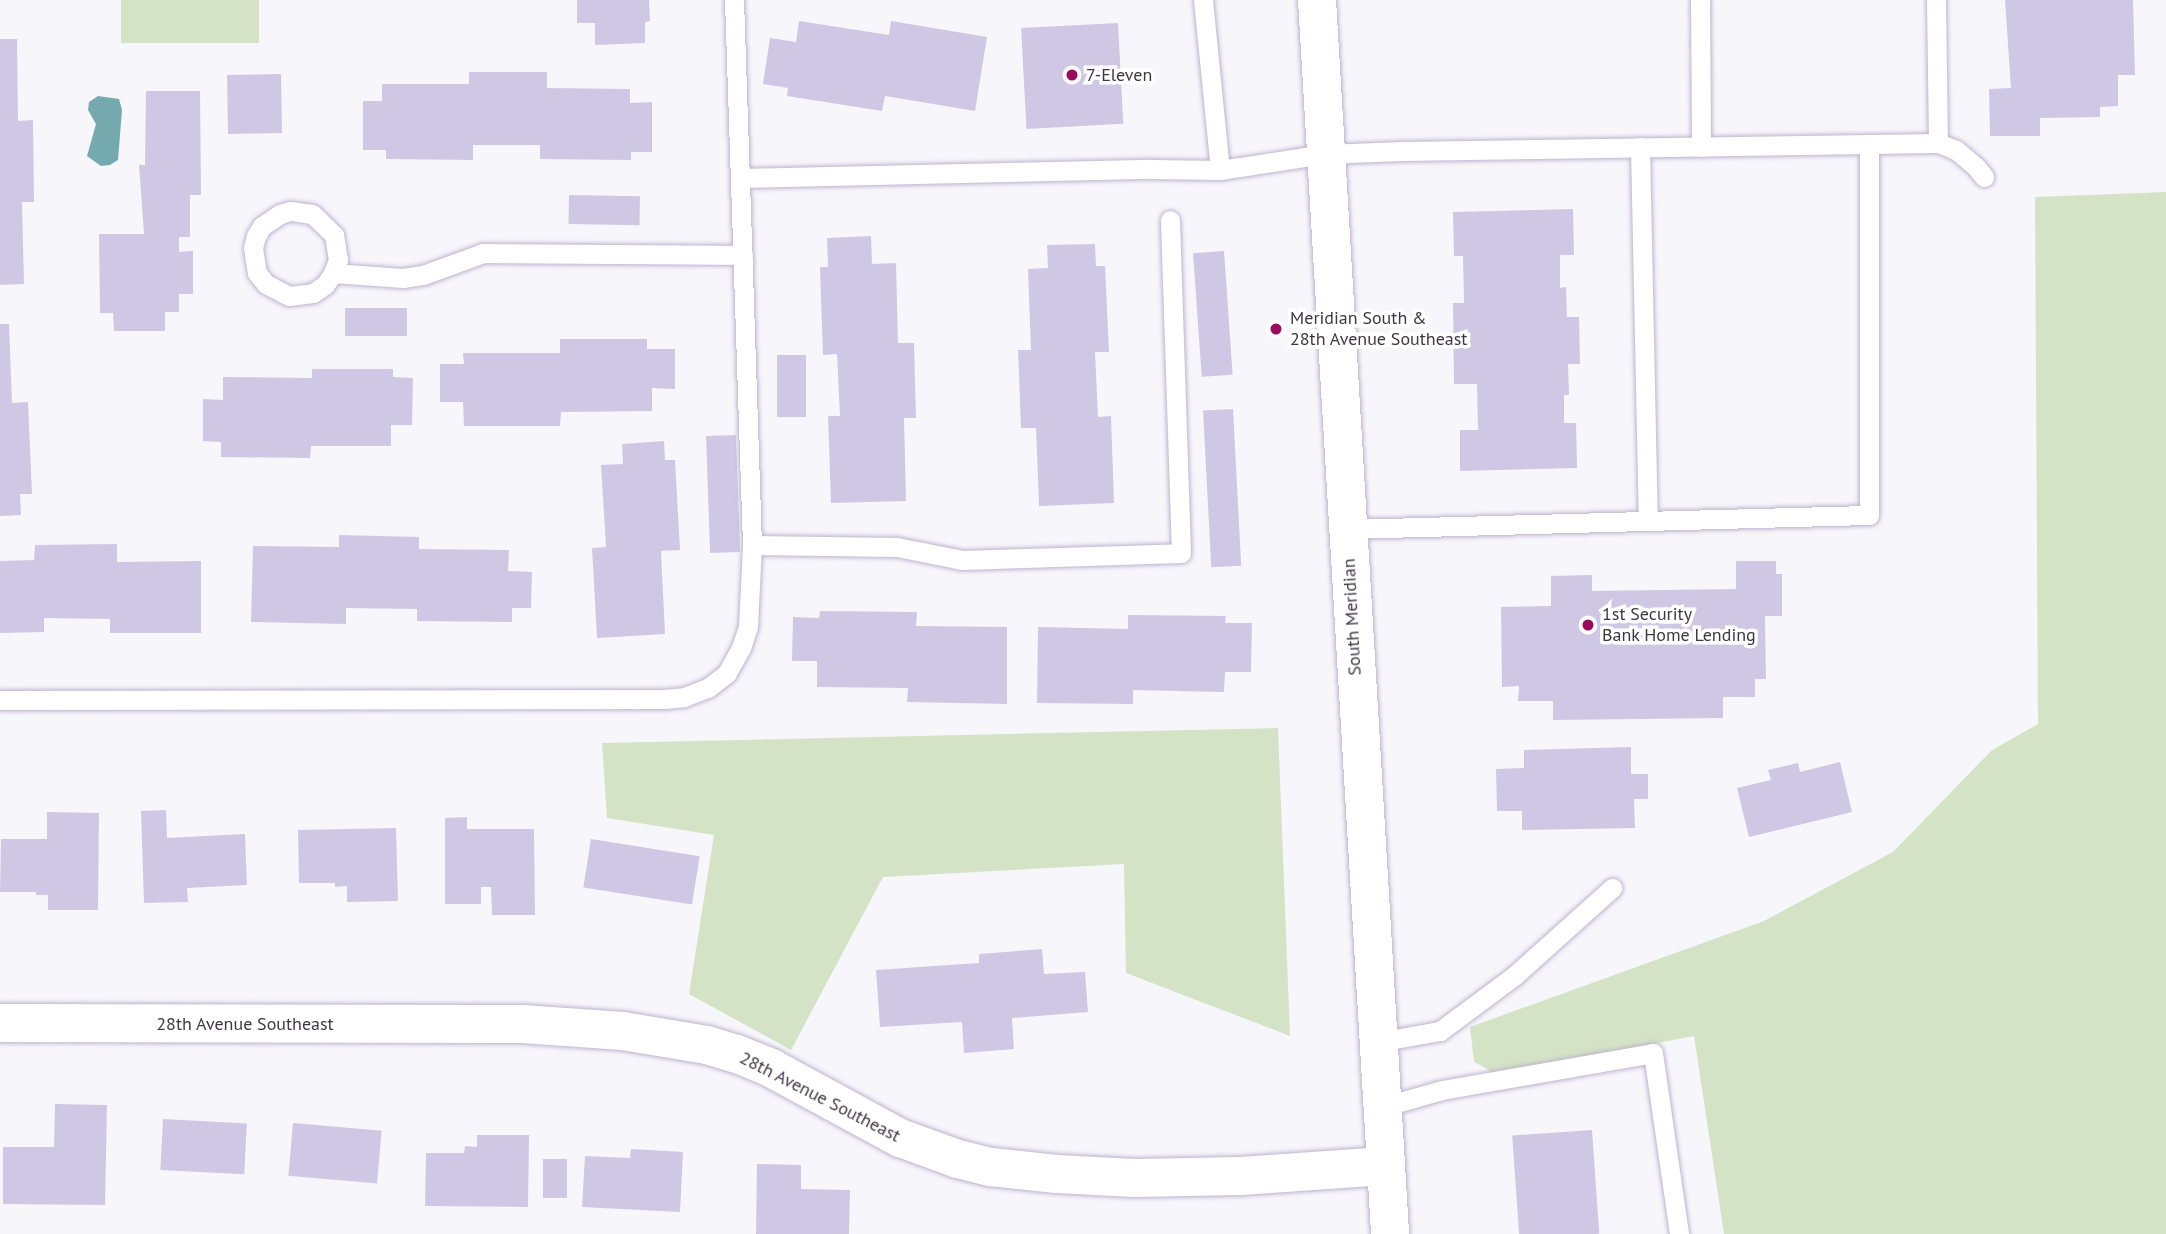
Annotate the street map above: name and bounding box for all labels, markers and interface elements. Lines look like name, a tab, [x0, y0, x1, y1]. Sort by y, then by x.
place label: 7-Eleven	[1086, 64, 1152, 86]
marker: 7-Eleven	[1064, 67, 1080, 83]
place label: Meridian South & 28th Avenue Southeast	[1290, 308, 1468, 350]
marker: Meridian South & 28th Avenue Southeast	[1268, 321, 1284, 337]
street label: South Meridian	[1338, 558, 1366, 676]
place label: 1st Security Bank Home Lending	[1602, 604, 1756, 646]
marker: 1st Security Bank Home Lending	[1580, 617, 1596, 633]
street label: 28th Avenue Southeast	[156, 1013, 334, 1035]
street label: 28th Avenue Southeast	[736, 1047, 904, 1147]

